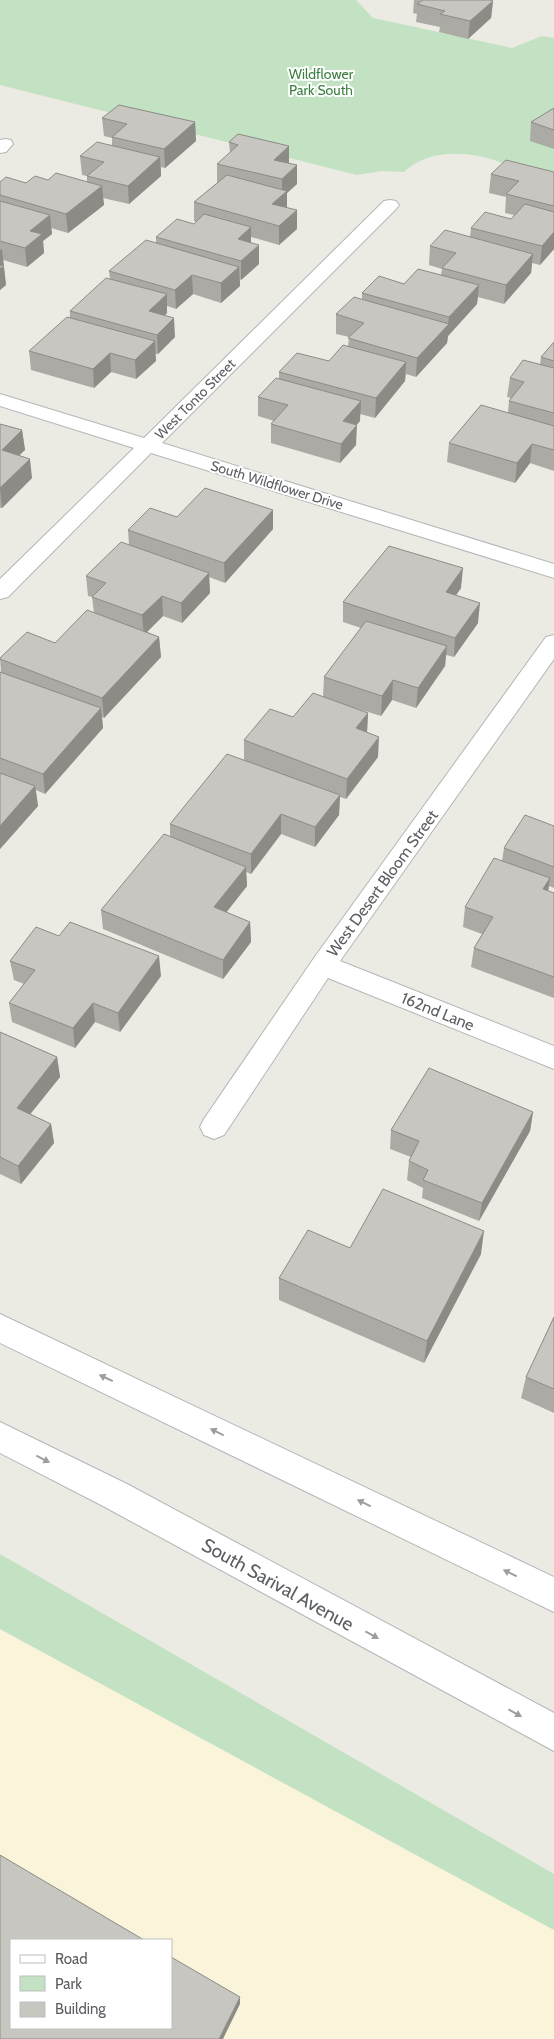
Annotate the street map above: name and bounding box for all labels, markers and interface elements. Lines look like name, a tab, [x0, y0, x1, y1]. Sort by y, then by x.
park label: Wildflower Park South	[289, 65, 354, 99]
street label: West Tonto Street	[151, 355, 239, 443]
street label: South Wildflower Drive	[209, 456, 345, 514]
street label: West Desert Bloom Street	[323, 806, 442, 960]
street label: 162nd Lane	[399, 988, 477, 1035]
one-way arrow	[99, 1374, 113, 1382]
one-way arrow	[210, 1428, 225, 1436]
one-way arrow	[36, 1455, 51, 1463]
one-way arrow	[357, 1499, 371, 1507]
street label: South Sarival Avenue	[198, 1533, 358, 1636]
one-way arrow	[503, 1569, 517, 1577]
one-way arrow	[365, 1631, 379, 1639]
one-way arrow	[507, 1709, 522, 1717]
legend	[10, 1939, 172, 2029]
text: Road	[55, 1950, 88, 1968]
text: Park	[55, 1975, 82, 1993]
text: Building	[55, 2000, 106, 2018]

